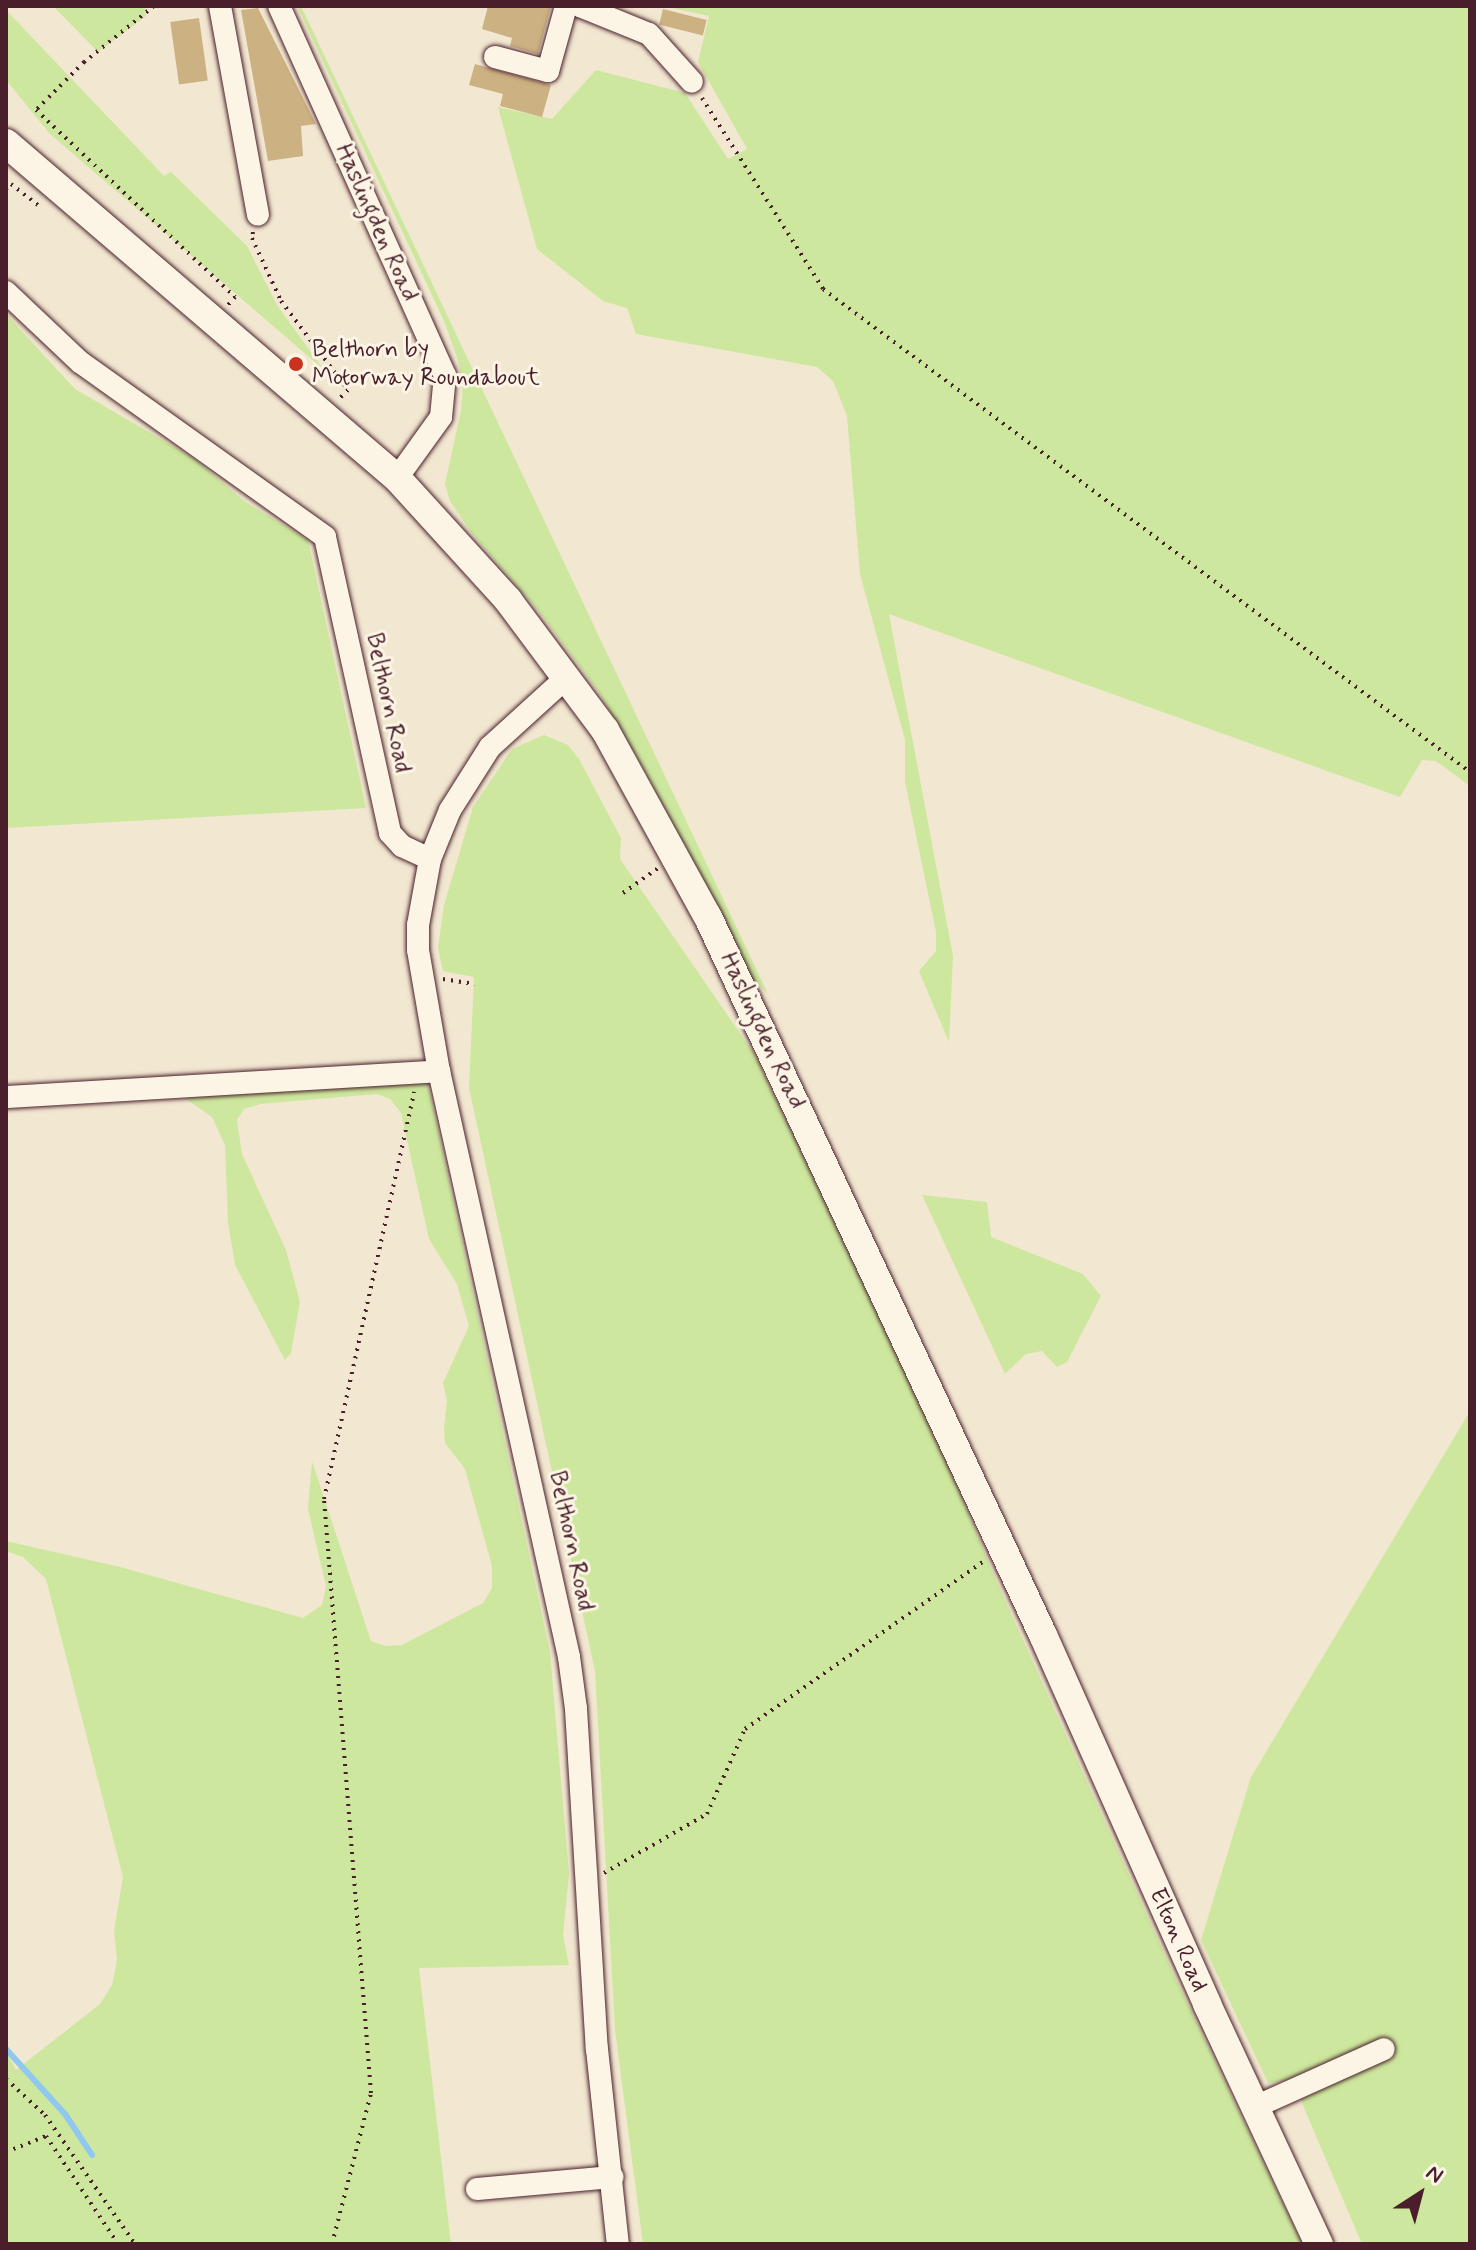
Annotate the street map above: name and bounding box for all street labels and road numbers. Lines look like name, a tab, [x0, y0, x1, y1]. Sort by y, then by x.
street label: Haslingden Road	[329, 141, 423, 305]
street label: Belthorn Road	[359, 631, 417, 775]
street label: Haslingden Road	[714, 949, 810, 1113]
street label: Belthorn Road	[542, 1469, 600, 1613]
street label: Elton Road	[1142, 1884, 1214, 1996]

